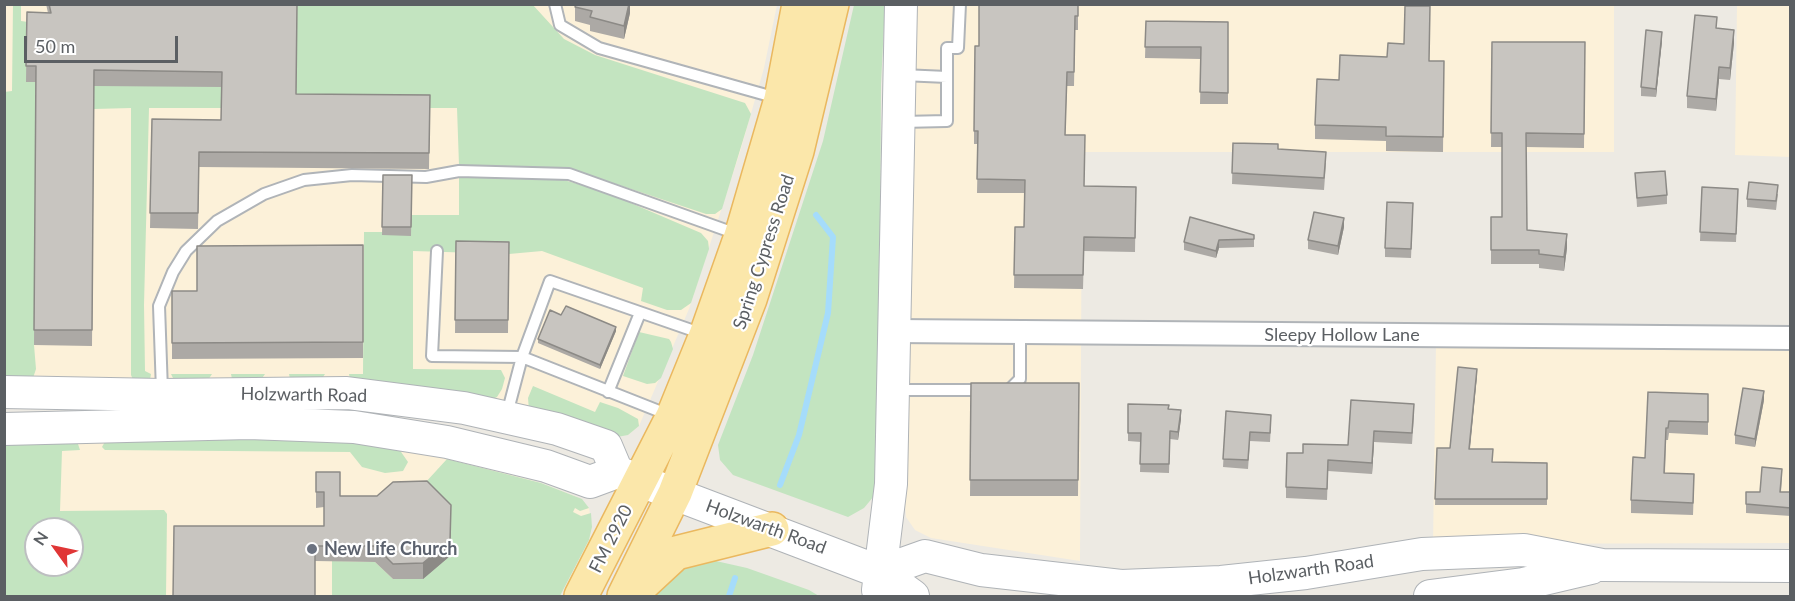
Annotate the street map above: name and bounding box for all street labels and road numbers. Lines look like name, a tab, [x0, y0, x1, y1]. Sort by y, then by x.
street label: Spring Cypress Road	[729, 172, 799, 332]
street label: Sleepy Hollow Lane	[1264, 324, 1420, 346]
street label: Holzwarth Road	[241, 383, 367, 407]
street label: Holzwarth Road	[703, 495, 829, 559]
street label: FM 2920	[585, 501, 637, 577]
street label: Holzwarth Road	[1247, 550, 1375, 590]

